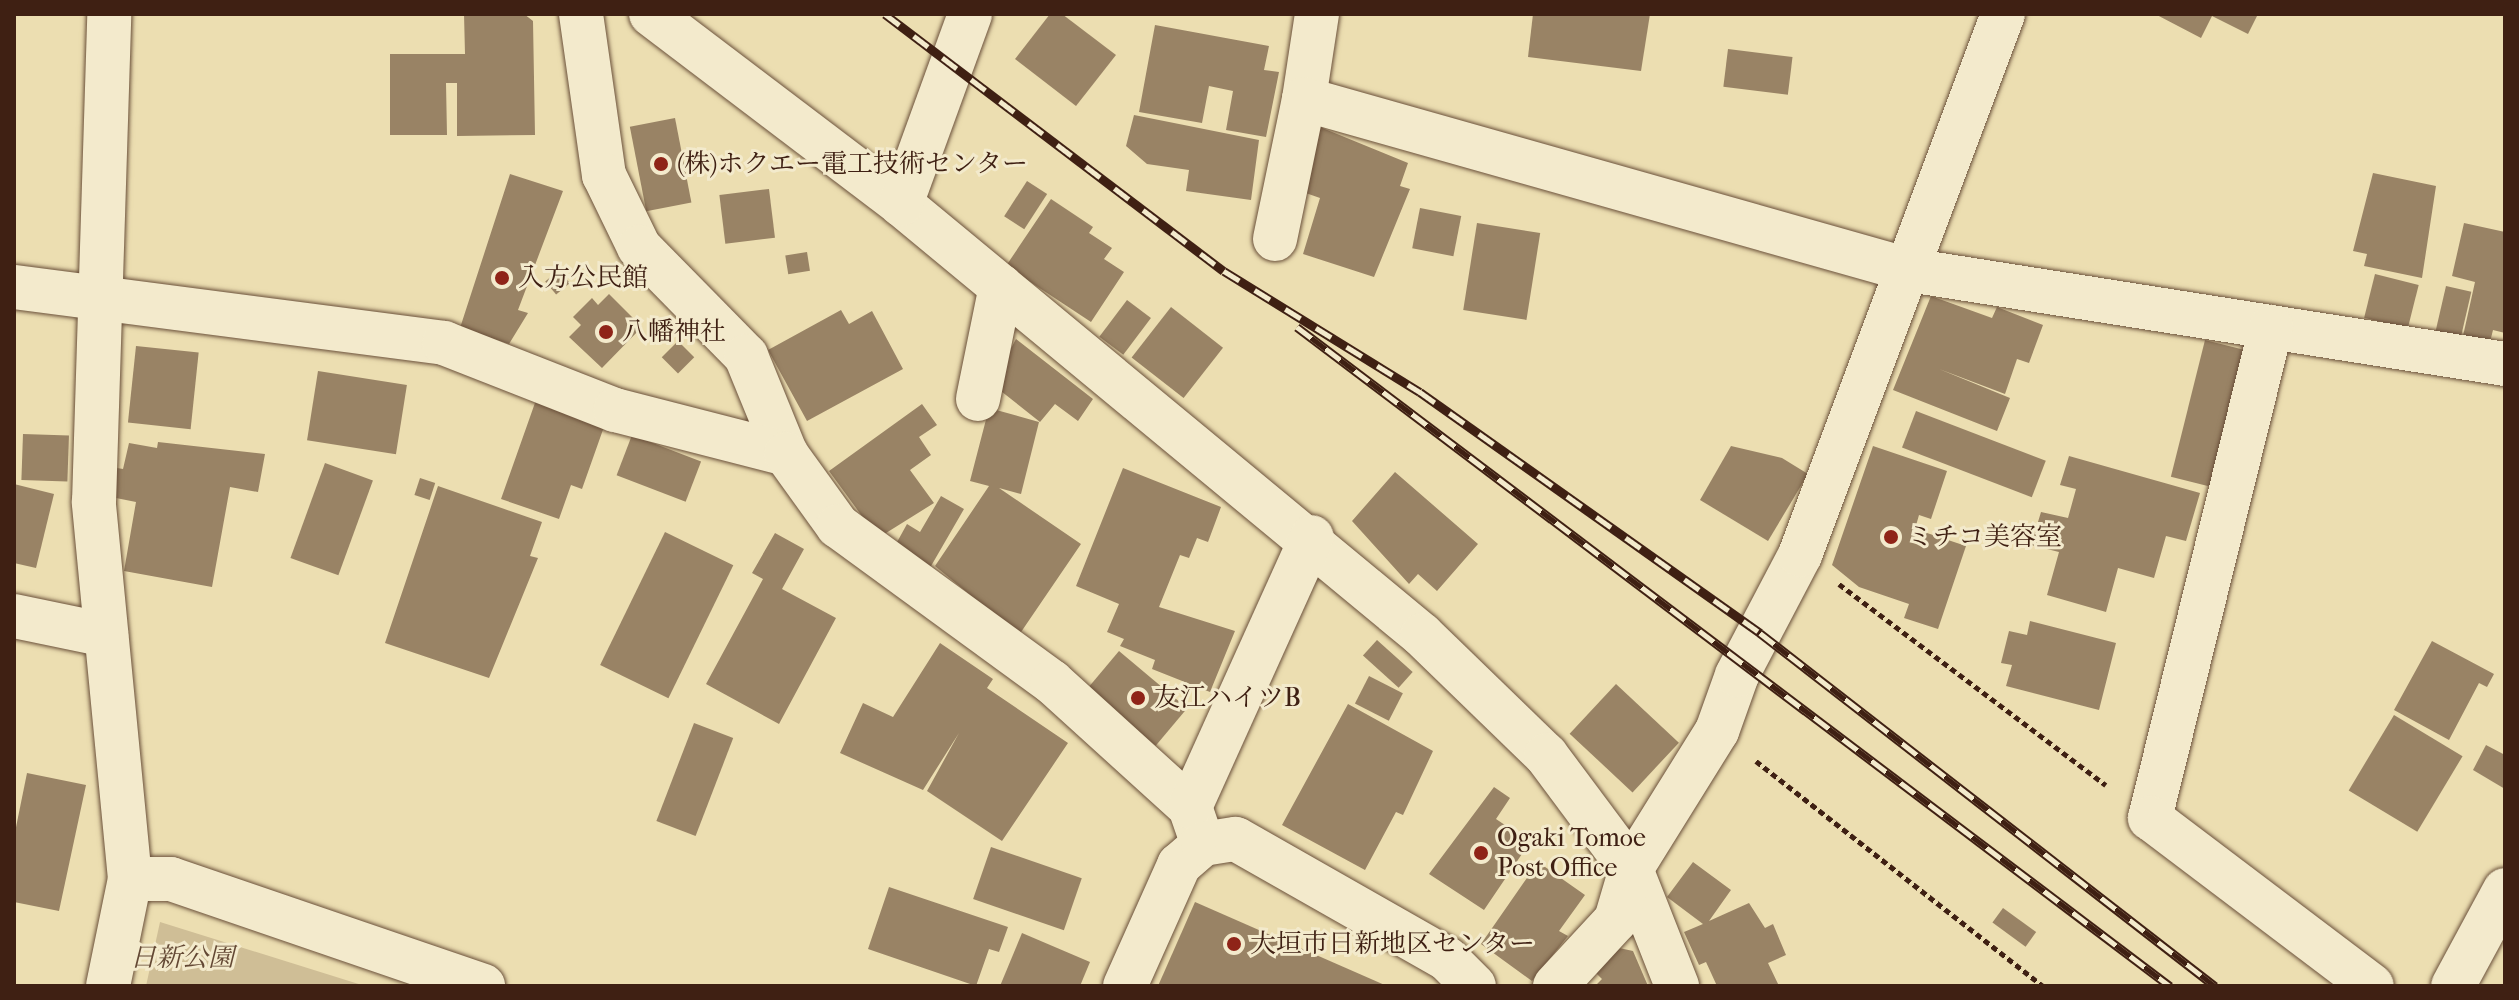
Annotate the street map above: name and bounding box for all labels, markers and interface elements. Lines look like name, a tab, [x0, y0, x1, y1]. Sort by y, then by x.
place label: (株)ホクエー電工技術センター	[677, 148, 1029, 180]
marker: (株)ホクエー電工技術センター	[652, 155, 670, 173]
place label: 入方公民館	[518, 262, 648, 294]
marker: 入方公民館	[493, 269, 511, 287]
place label: 八幡神社	[622, 316, 726, 348]
marker: 八幡神社	[597, 323, 615, 341]
place label: ミチコ美容室	[1907, 521, 2063, 553]
marker: ミチコ美容室	[1882, 528, 1900, 546]
place label: 友江ハイツB	[1154, 682, 1301, 714]
marker: 友江ハイツB	[1129, 689, 1147, 707]
place label: Ogaki Tomoe Post Office	[1497, 822, 1646, 884]
marker: Ogaki Tomoe Post Office	[1472, 844, 1490, 862]
place label: 大垣市日新地区センター	[1250, 928, 1536, 960]
marker: 大垣市日新地区センター	[1225, 935, 1243, 953]
park label: 日新公園	[130, 942, 234, 974]

